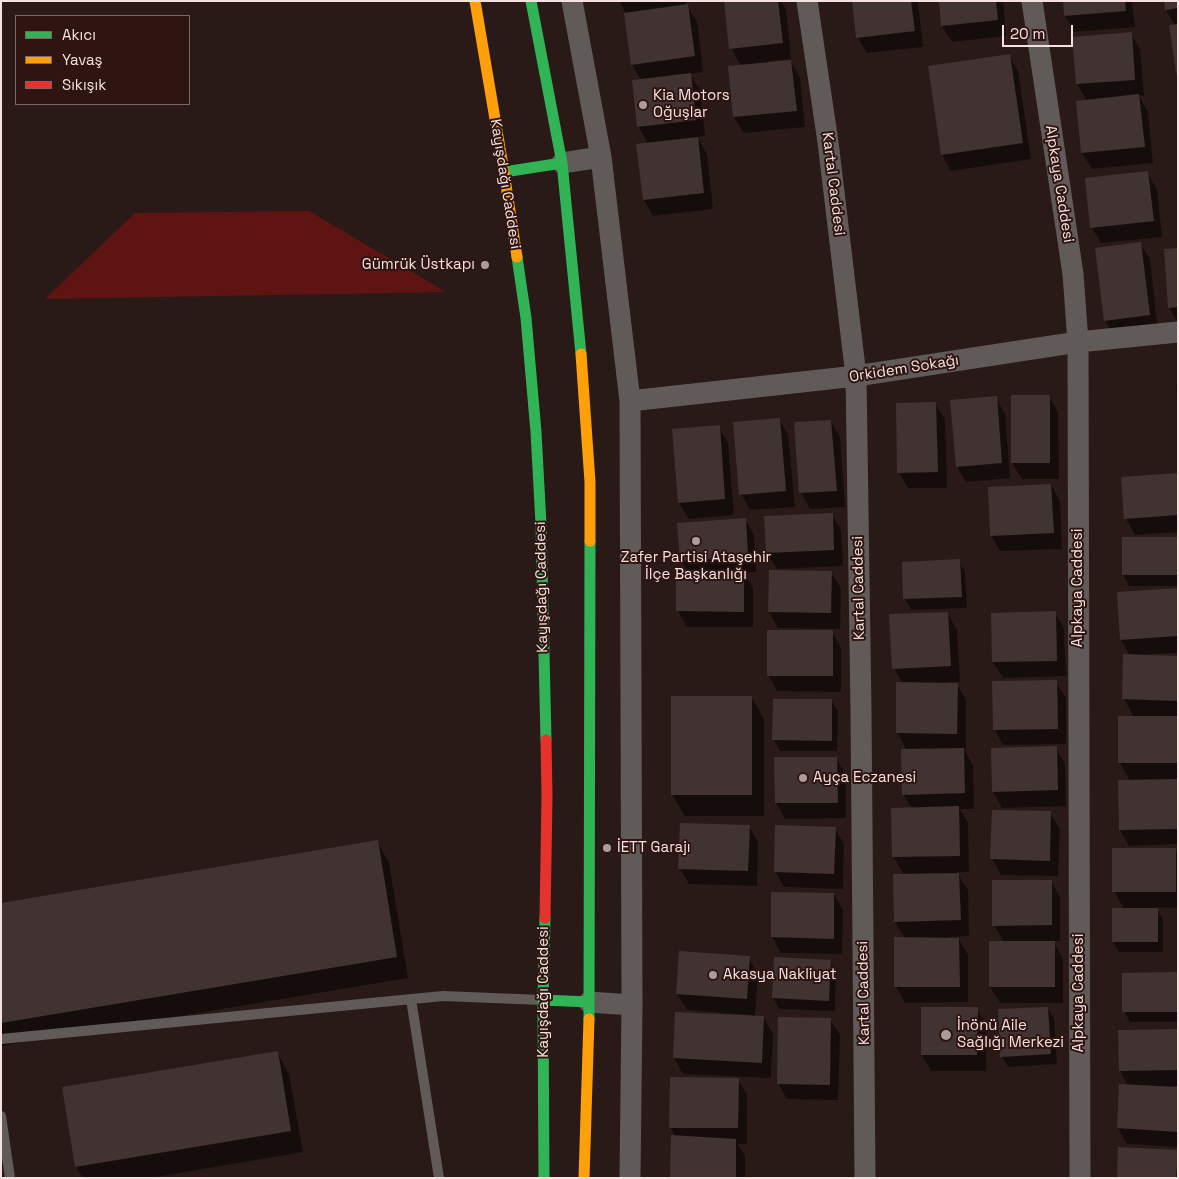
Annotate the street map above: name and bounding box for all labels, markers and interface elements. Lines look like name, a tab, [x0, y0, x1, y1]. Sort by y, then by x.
legend	[15, 15, 190, 105]
scale bar	[1004, 15, 1075, 47]
text: 20 m	[1010, 24, 1045, 43]
text: Akıcı	[62, 25, 96, 44]
text: Yavaş	[62, 50, 102, 69]
text: Sıkışık	[62, 75, 106, 94]
place label: Kia Motors Oğuşlar	[653, 87, 730, 122]
marker: Kia Motors Oğuşlar	[637, 99, 649, 111]
street label: Kayışdağı Caddesi	[486, 118, 524, 250]
street label: Alpkaya Caddesi	[1041, 124, 1077, 244]
street label: Kartal Caddesi	[818, 131, 848, 237]
place label: Gümrük Üstkapı	[362, 256, 475, 274]
marker: Gümrük Üstkapı	[479, 259, 491, 271]
street label: Orkidem Sokağı	[848, 351, 960, 387]
street label: Kayışdağı Caddesi	[532, 521, 552, 653]
street label: Alpkaya Caddesi	[1069, 529, 1087, 647]
marker: Zafer Partisi Ataşehir İlçe Başkanlığı	[690, 535, 702, 547]
street label: Kartal Caddesi	[849, 536, 869, 640]
place label: Zafer Partisi Ataşehir İlçe Başkanlığı	[621, 549, 771, 584]
place label: Ayça Eczanesi	[813, 769, 916, 787]
marker: Ayça Eczanesi	[797, 772, 809, 784]
place label: İETT Garajı	[617, 839, 691, 857]
marker: İETT Garajı	[601, 842, 613, 854]
street label: Kayışdağı Caddesi	[535, 926, 553, 1058]
street label: Alpkaya Caddesi	[1070, 934, 1088, 1052]
street label: Kartal Caddesi	[854, 941, 874, 1045]
place label: Akasya Nakliyat	[723, 966, 837, 984]
marker: Akasya Nakliyat	[707, 969, 719, 981]
place label: İnönü Aile Sağlığı Merkezi	[957, 1017, 1064, 1052]
marker: İnönü Aile Sağlığı Merkezi	[939, 1028, 953, 1042]

